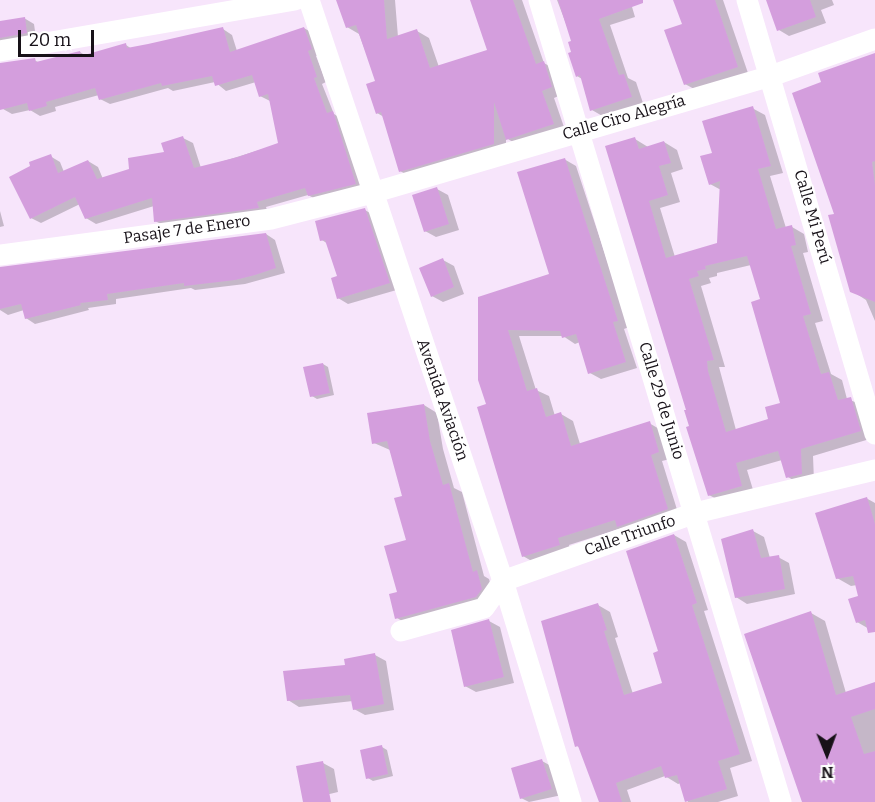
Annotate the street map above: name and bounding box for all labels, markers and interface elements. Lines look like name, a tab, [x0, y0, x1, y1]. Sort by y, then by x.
scale bar	[21, 18, 98, 56]
text: 20 m	[29, 29, 71, 51]
street label: Calle Ciro Alegría	[560, 91, 688, 145]
street label: Calle Mi Perú	[789, 168, 835, 266]
street label: Pasaje 7 de Enero	[122, 212, 252, 248]
street label: Avenida Aviación	[412, 336, 472, 464]
street label: Calle 29 de Junio	[634, 340, 688, 462]
street label: Calle Triunfo	[582, 511, 678, 561]
north arrow	[797, 724, 857, 784]
text: N	[821, 763, 834, 782]

